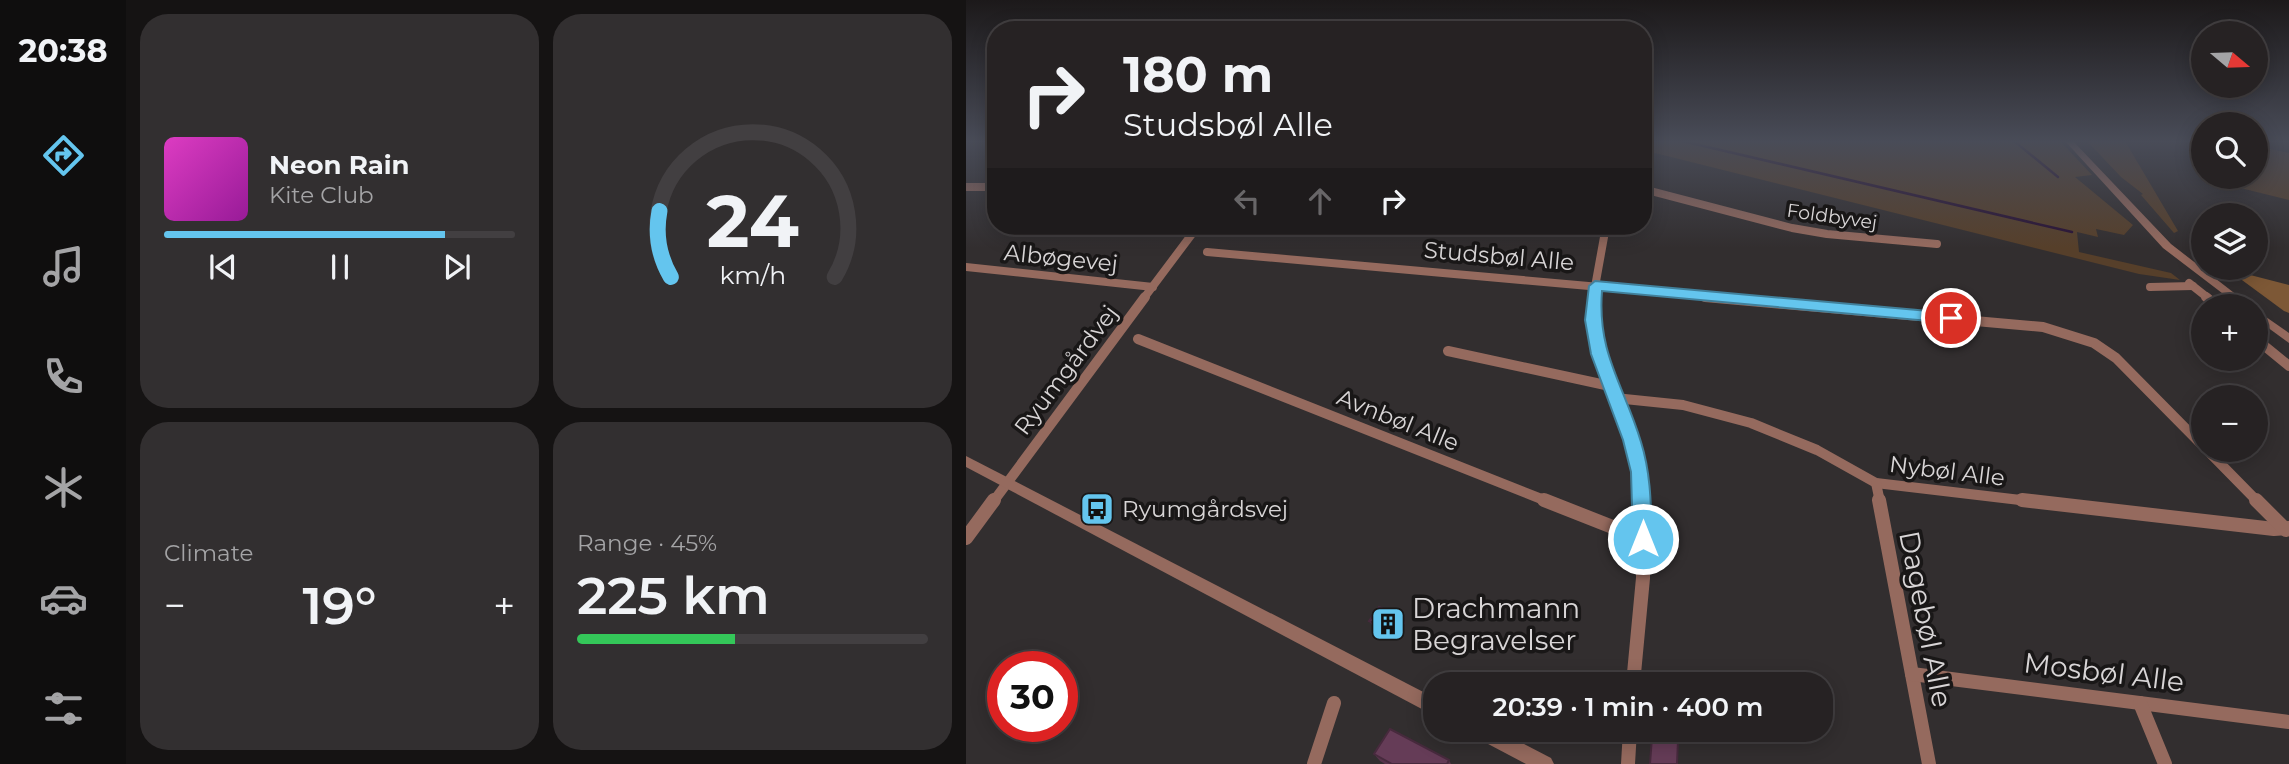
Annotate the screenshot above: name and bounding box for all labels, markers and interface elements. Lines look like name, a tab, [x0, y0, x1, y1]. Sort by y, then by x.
north arrow	[2191, 21, 2268, 98]
map controls	[2191, 21, 2268, 462]
text: 20:38	[18, 31, 108, 70]
text: 180 m	[1123, 45, 1273, 104]
icon: right	[1008, 49, 1099, 140]
text: Studsbøl Alle	[1123, 105, 1333, 144]
button: search	[2191, 112, 2268, 189]
icon: directions	[39, 131, 88, 180]
text: Neon Rain	[269, 149, 410, 181]
text: 24	[706, 178, 799, 266]
text: Kite Club	[269, 181, 374, 209]
icon: left	[1228, 182, 1266, 220]
icon: ahead	[1301, 182, 1339, 220]
icon: right	[1374, 182, 1412, 220]
street label: Foldbyvej	[1785, 199, 1879, 234]
button: layers	[2191, 203, 2268, 280]
street label: Studsbøl Alle	[1423, 235, 1575, 277]
street label: Albøgevej	[1003, 238, 1119, 278]
icon: music	[39, 242, 88, 291]
icon: previous	[204, 248, 242, 286]
icon: pause	[321, 248, 359, 286]
icon: next	[438, 248, 476, 286]
text: km/h	[719, 260, 786, 290]
pin	[1921, 288, 1981, 348]
button: +	[2191, 294, 2268, 371]
icon: arrive	[1932, 299, 1970, 337]
street label: Ryumgårdvej	[1008, 300, 1124, 440]
icon: phone	[39, 352, 88, 401]
street label: Avnbøl Alle	[1333, 383, 1463, 457]
button: −	[2191, 385, 2268, 462]
street label: Nybøl Alle	[1888, 450, 2006, 492]
icon: climate	[39, 463, 88, 512]
bus stop icon: Ryumgårdsvej	[1078, 490, 1116, 528]
place label: Ryumgårdsvej	[1122, 495, 1288, 523]
position arrow	[1606, 502, 1680, 576]
street label: Dagebøl Alle	[1892, 528, 1960, 710]
text: Range · 45%	[577, 529, 717, 557]
text: Climate	[164, 539, 253, 567]
text: 225 km	[577, 564, 770, 627]
icon: car	[39, 574, 88, 623]
text: 19°	[302, 574, 377, 637]
text: −	[164, 582, 186, 629]
text: +	[493, 582, 515, 629]
place label: Drachmann Begravelser	[1412, 591, 1580, 657]
building icon: Drachmann Begravelser	[1369, 605, 1407, 643]
street label: Mosbøl Alle	[2022, 645, 2186, 699]
speed limit sign: 30	[987, 651, 1078, 742]
icon: filters	[39, 684, 88, 733]
text: 20:39 · 1 min · 400 m	[1493, 691, 1763, 723]

